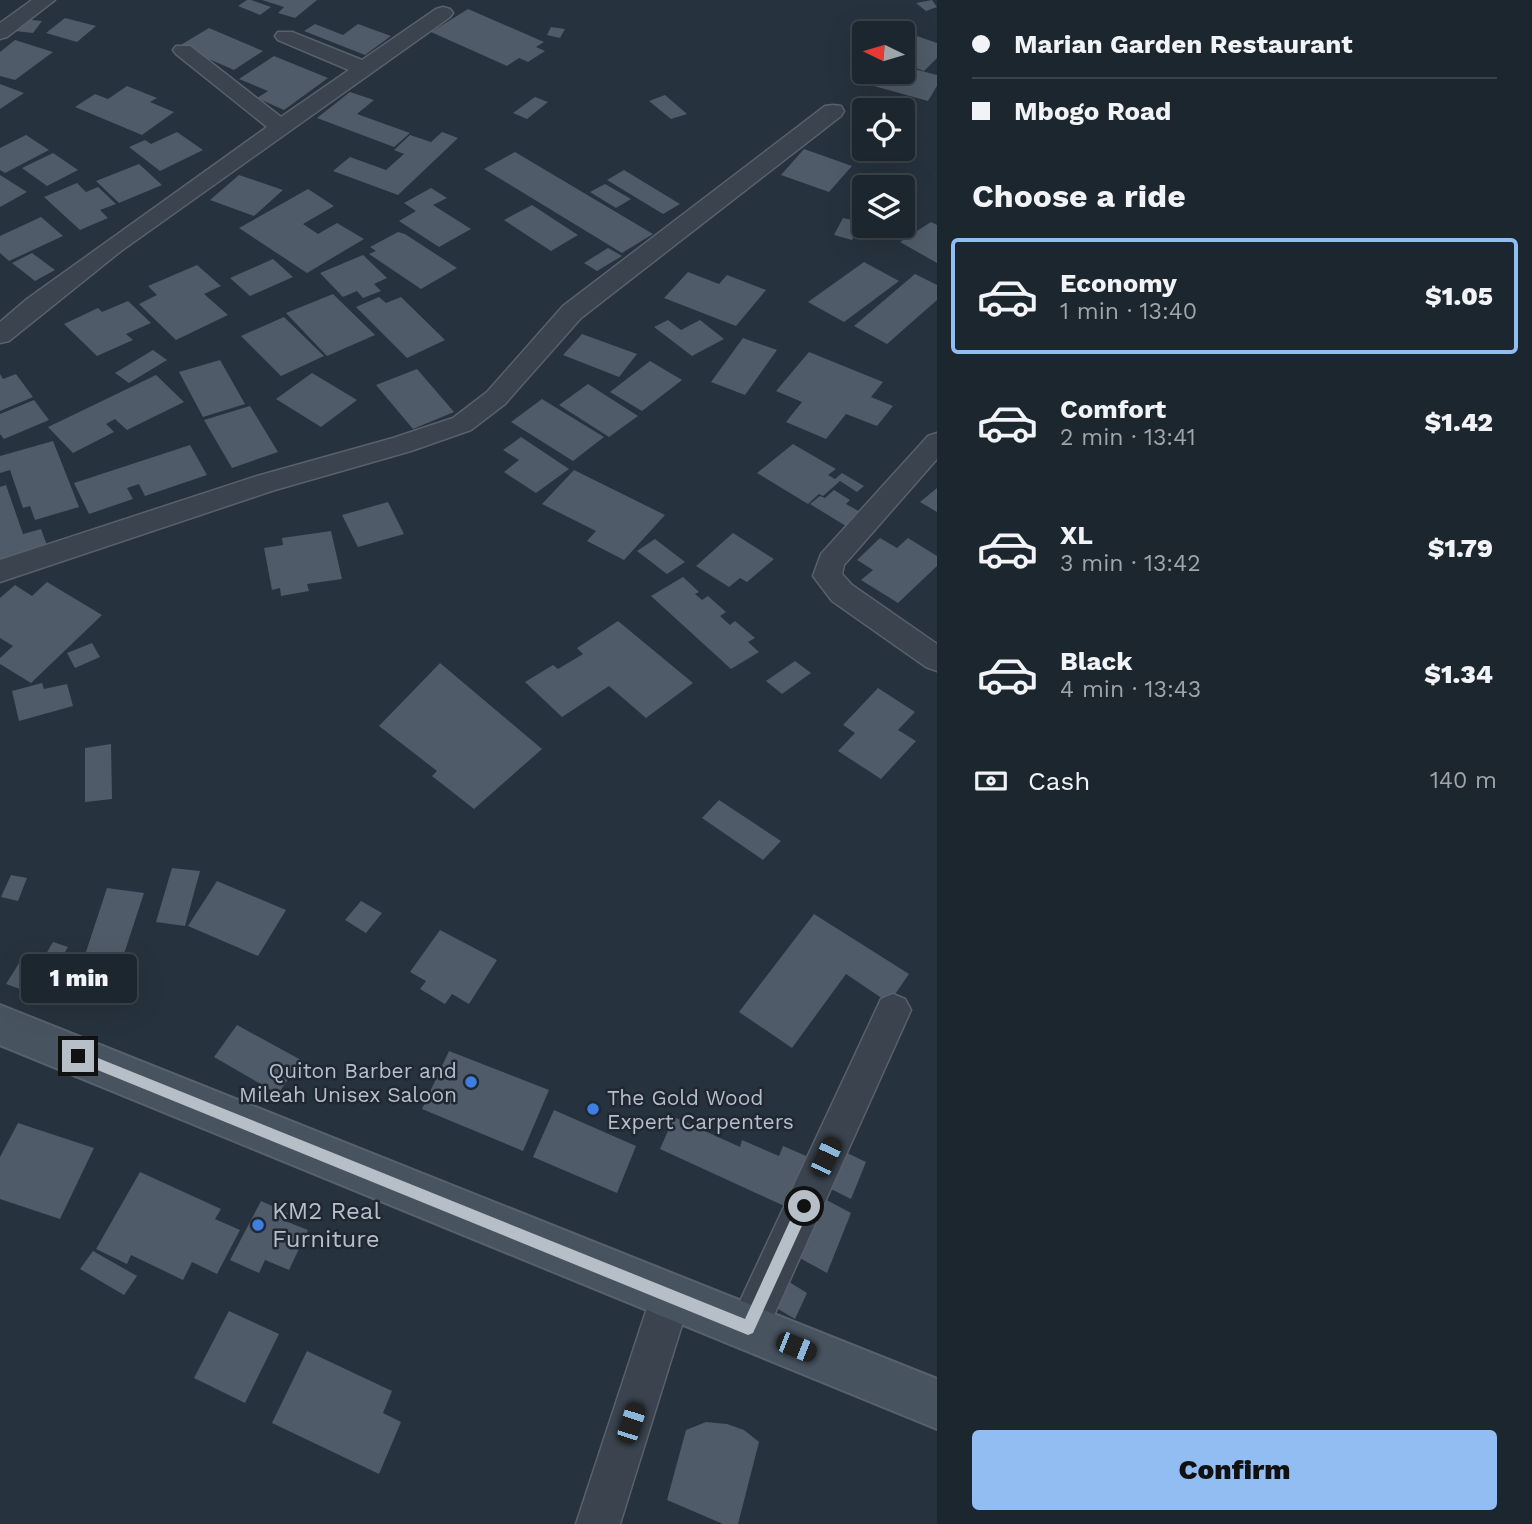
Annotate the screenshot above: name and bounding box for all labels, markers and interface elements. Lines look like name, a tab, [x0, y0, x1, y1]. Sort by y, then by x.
north arrow	[852, 21, 915, 84]
map controls	[852, 21, 915, 238]
text: Marian Garden Restaurant	[1014, 29, 1353, 59]
text: Mbogo Road	[1014, 96, 1171, 126]
button: locate	[852, 98, 915, 161]
button: layers	[852, 175, 915, 238]
text: Choose a ride	[972, 177, 1186, 215]
icon: car	[976, 265, 1039, 328]
text: Economy	[1060, 268, 1177, 298]
text: $1.05	[1425, 281, 1493, 311]
text: 1 min · 13:40	[1060, 298, 1197, 325]
icon: car	[976, 391, 1039, 454]
text: Comfort	[1060, 394, 1166, 424]
text: $1.42	[1425, 407, 1493, 437]
text: 2 min · 13:41	[1060, 424, 1196, 451]
icon: car	[976, 517, 1039, 580]
text: XL	[1060, 520, 1093, 550]
text: $1.79	[1428, 533, 1493, 563]
text: 3 min · 13:42	[1060, 550, 1201, 577]
icon: car	[976, 643, 1039, 706]
text: Black	[1060, 646, 1132, 676]
text: $1.34	[1424, 659, 1493, 689]
text: 4 min · 13:43	[1060, 676, 1201, 703]
icon: cash	[972, 762, 1010, 800]
text: Cash	[1028, 766, 1090, 796]
text: 140 m	[1430, 767, 1497, 794]
callout: 1 min	[20, 954, 136, 1004]
text: 1 min	[49, 965, 109, 992]
route end	[62, 1040, 94, 1072]
place label: Quiton Barber and Mileah Unisex Saloon	[239, 1058, 457, 1107]
marker: Quiton Barber and Mileah Unisex Saloon	[463, 1074, 479, 1090]
place label: The Gold Wood Expert Carpenters	[607, 1085, 794, 1134]
marker: The Gold Wood Expert Carpenters	[585, 1101, 601, 1117]
car	[808, 1134, 845, 1180]
route start	[788, 1190, 820, 1222]
place label: KM2 Real Furniture	[272, 1197, 381, 1253]
marker: KM2 Real Furniture	[250, 1217, 266, 1233]
car	[773, 1329, 820, 1365]
car	[615, 1400, 648, 1446]
button: Confirm	[972, 1430, 1497, 1510]

